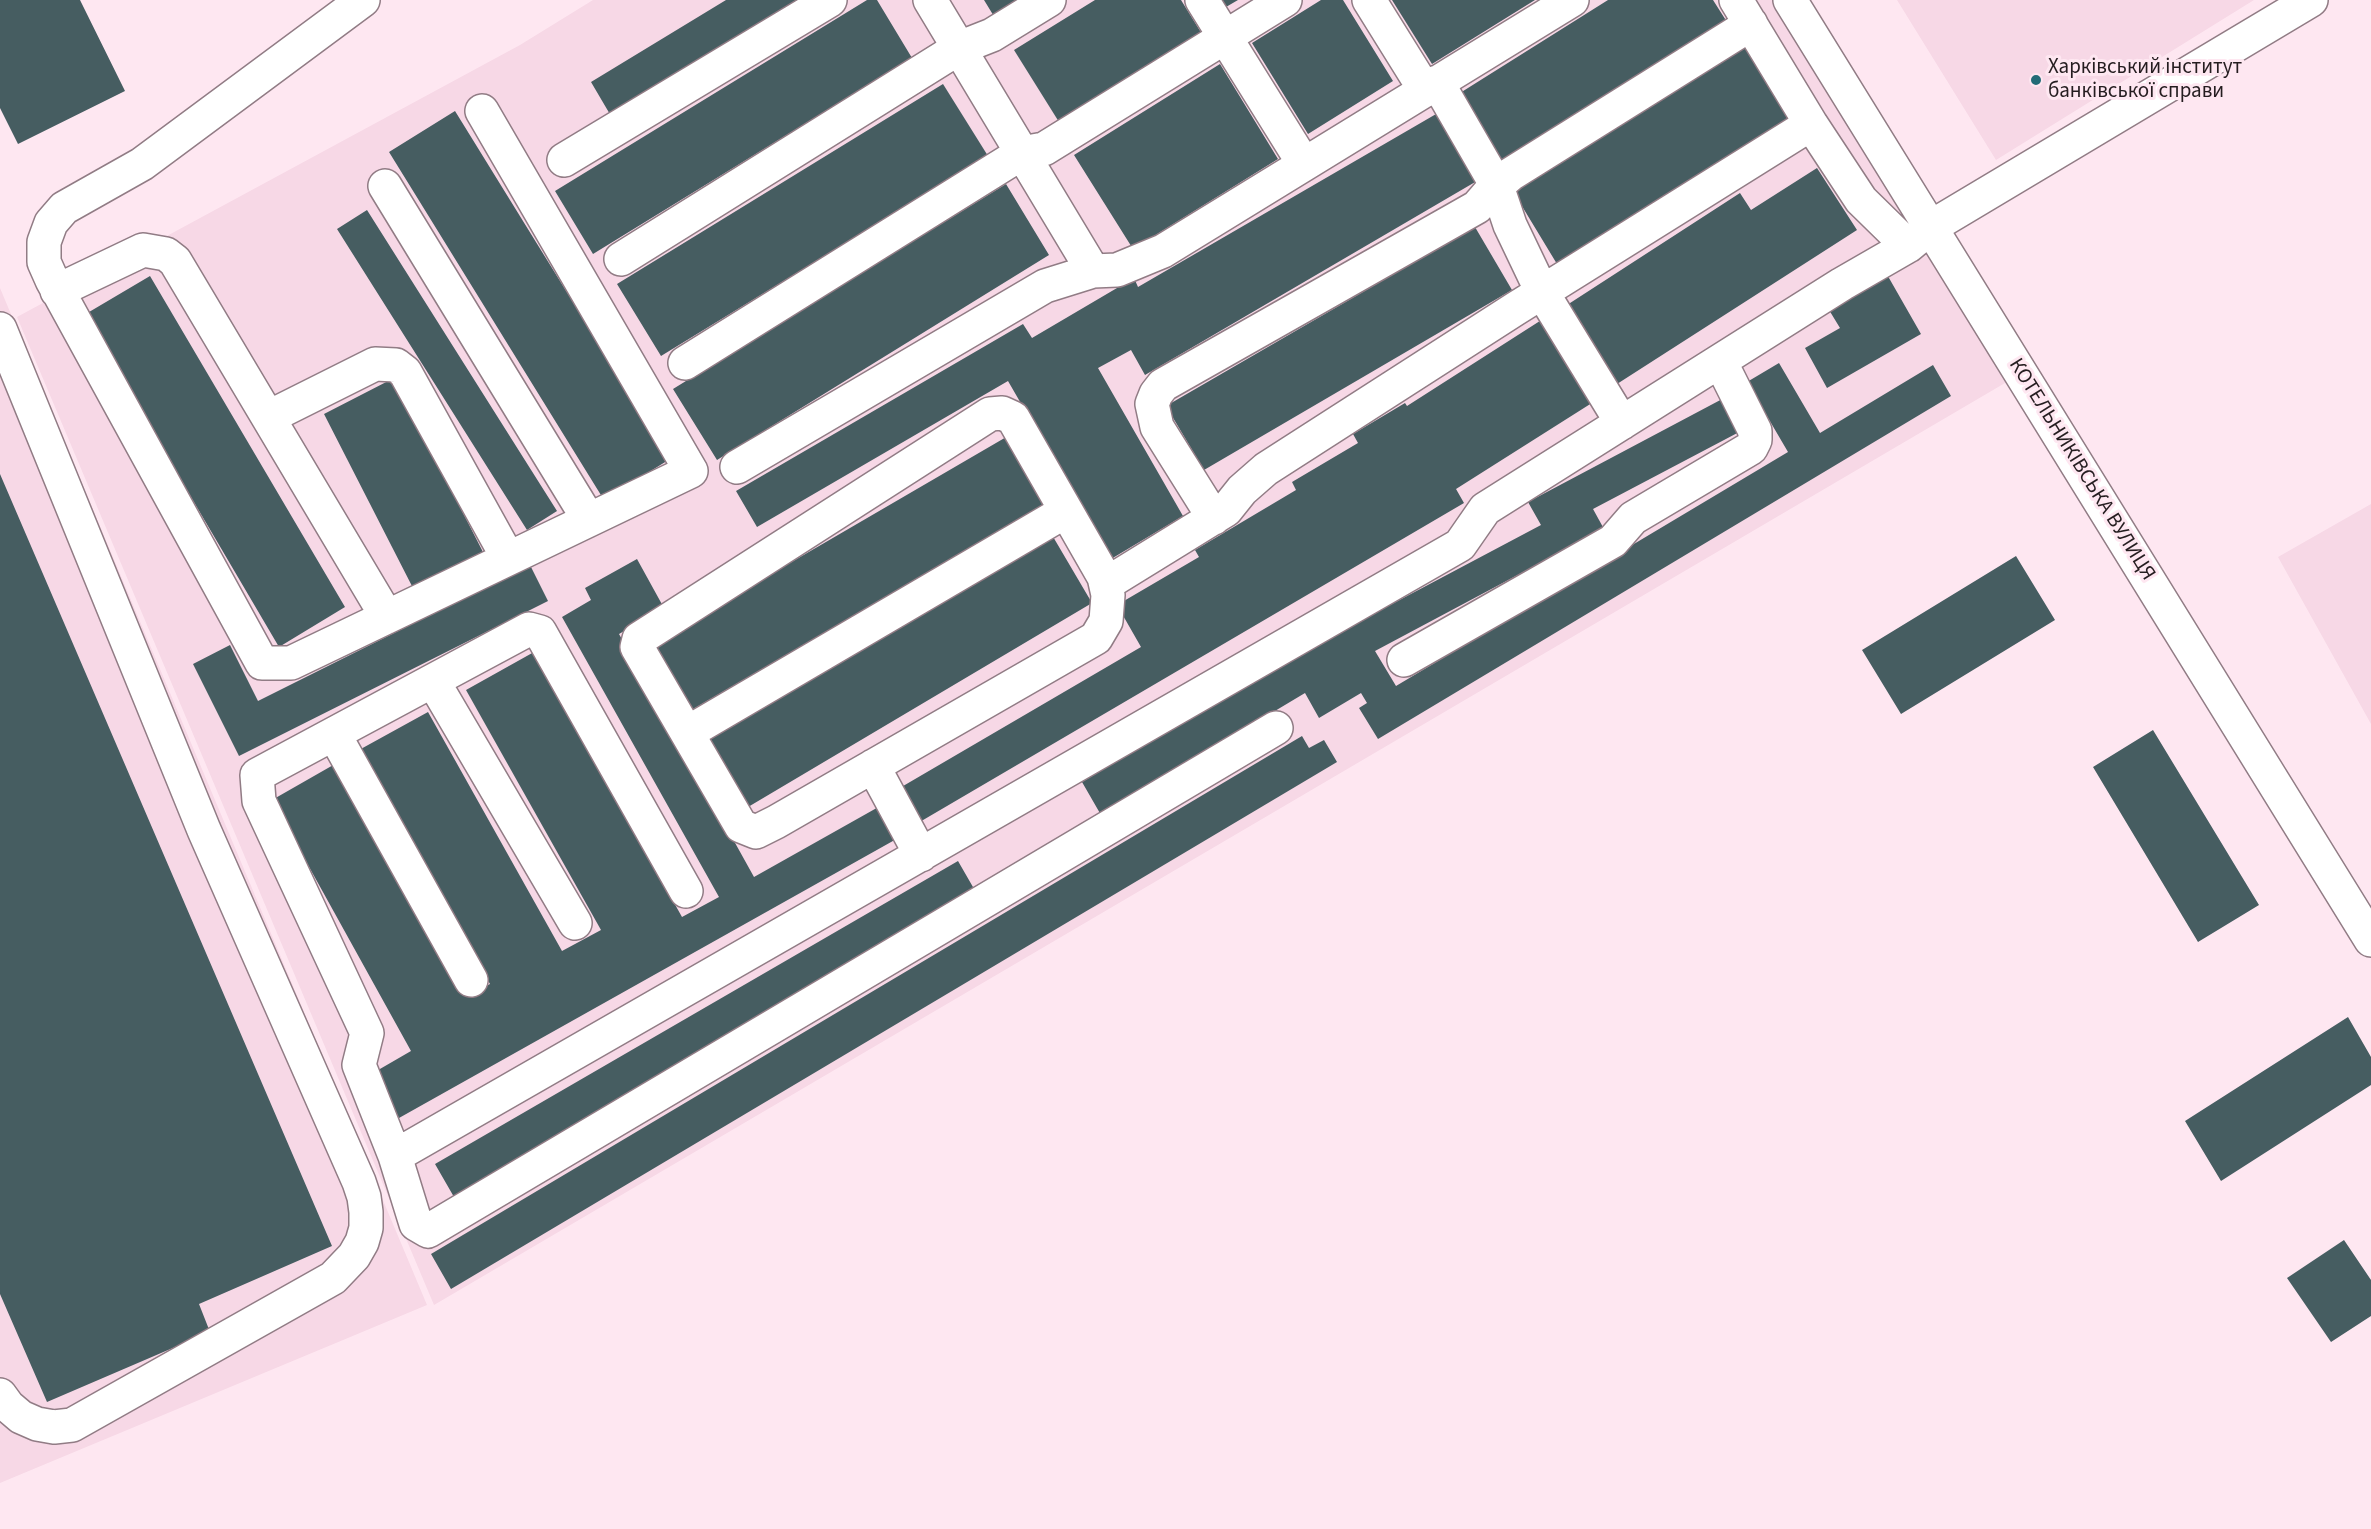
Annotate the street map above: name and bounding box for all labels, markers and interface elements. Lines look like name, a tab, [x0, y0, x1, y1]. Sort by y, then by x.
place label: Харківський інститут банківської справи	[2048, 55, 2242, 105]
marker: Харківський інститут банківської справи	[2029, 73, 2043, 87]
street label: КОТЕЛЬНИКІВСЬКА ВУЛИЦЯ	[2002, 354, 2160, 586]

